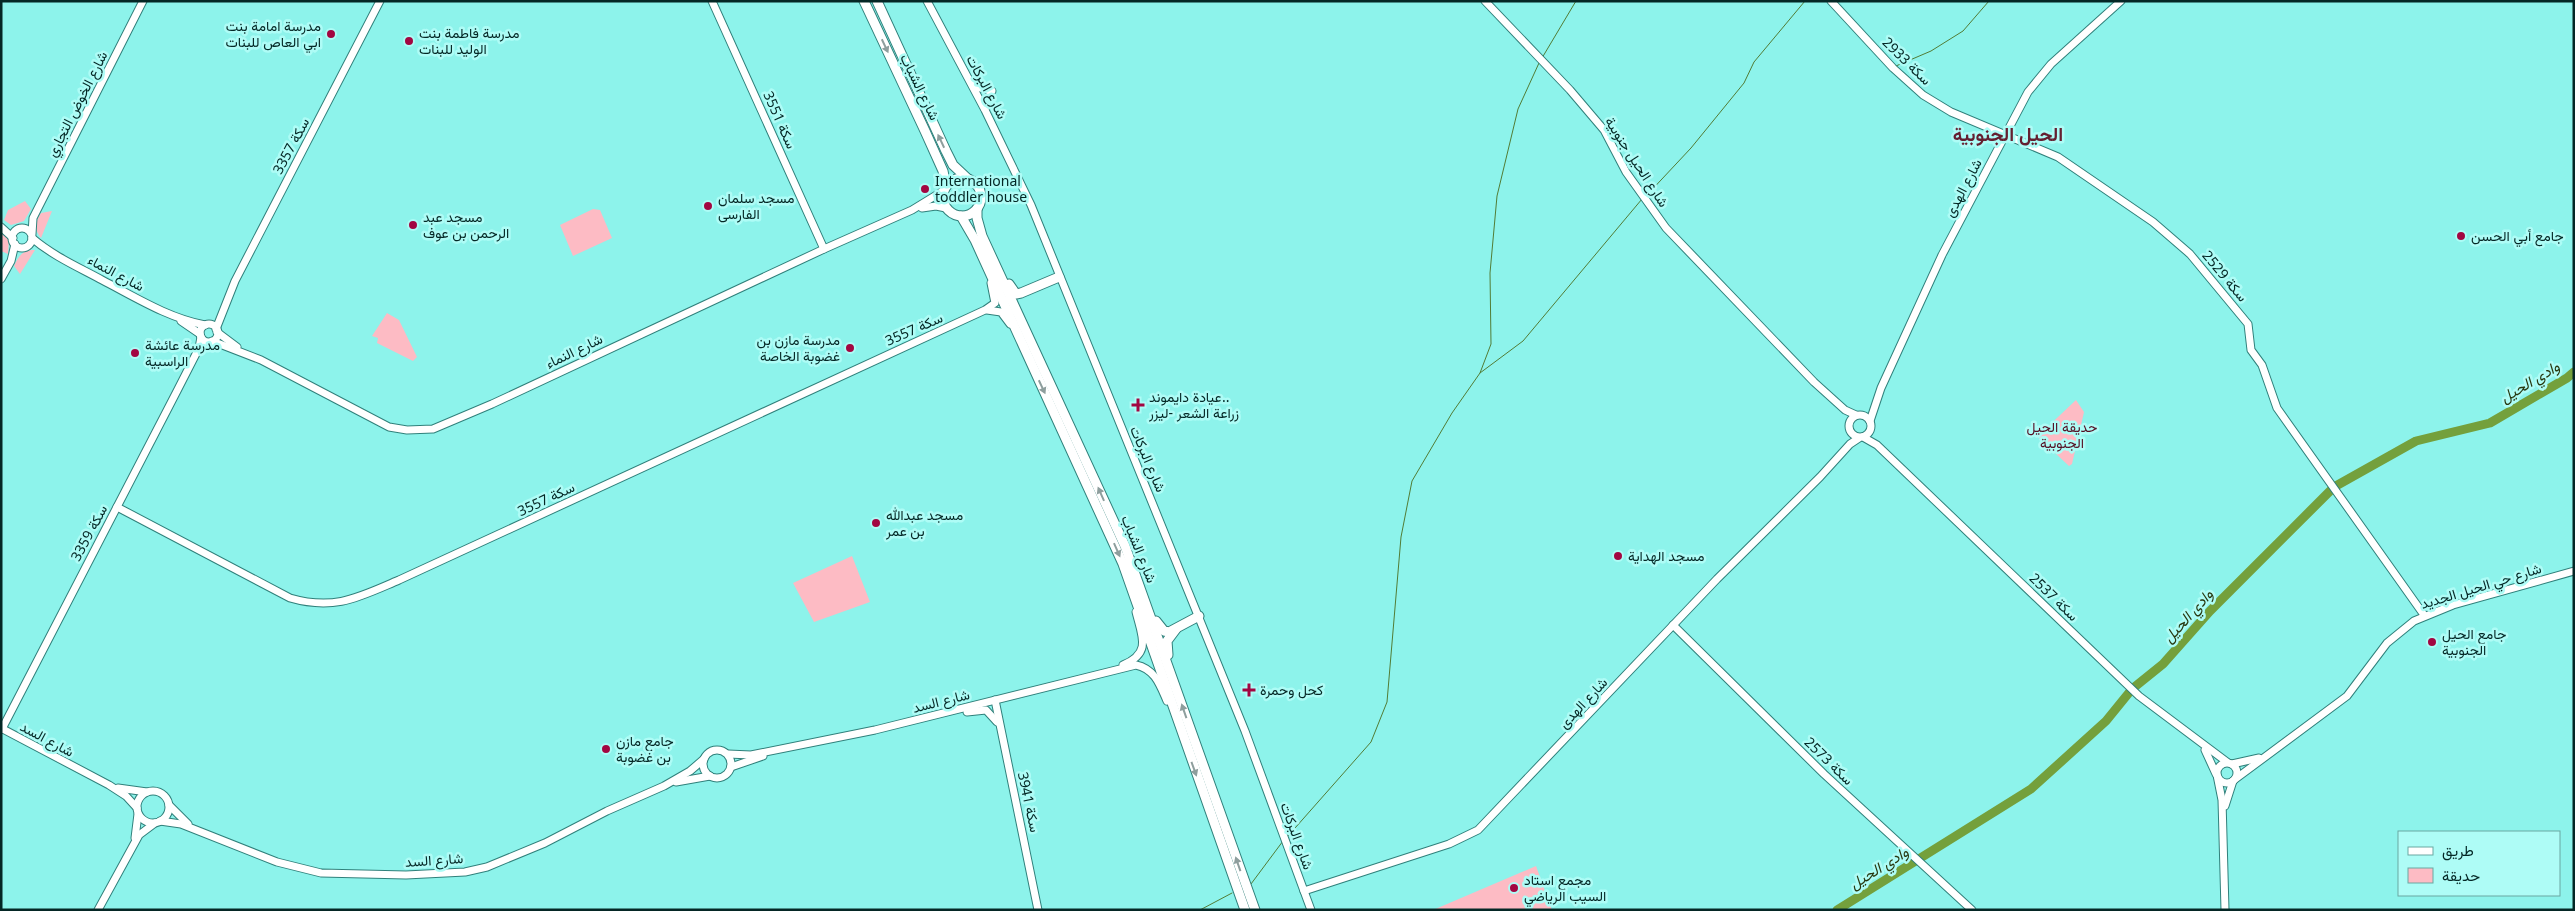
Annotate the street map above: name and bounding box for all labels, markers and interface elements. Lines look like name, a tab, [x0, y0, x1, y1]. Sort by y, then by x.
place label: مدرسة امامة بنت ابي العاص للبنات	[226, 16, 321, 54]
place label: مدرسة فاطمة بنت الوليد للبنات	[419, 23, 520, 58]
marker: مدرسة امامة بنت ابي العاص للبنات	[325, 28, 337, 40]
street label: سكة 2933	[1879, 33, 1936, 89]
marker: مدرسة فاطمة بنت الوليد للبنات	[403, 35, 415, 47]
one-way arrow	[881, 39, 889, 53]
street label: شارع الخوض التجاري	[42, 48, 114, 161]
street label: شارع الشباب	[894, 50, 945, 124]
street label: شارع البركات	[961, 51, 1012, 123]
street label: سكة 3551	[759, 88, 802, 152]
street label: شارع الحيل جنوبية	[1599, 113, 1674, 212]
street label: سكة 3357	[268, 114, 313, 177]
district label: الحيل الجنوبية	[1953, 121, 2063, 147]
one-way arrow	[937, 134, 945, 148]
street label: شارع الهدى	[1939, 155, 1988, 221]
place label: International toddler house	[935, 171, 1027, 206]
marker: International toddler house	[919, 183, 931, 195]
place label: مسجد سلمان الفارسى	[718, 188, 795, 223]
marker: مسجد سلمان الفارسى	[702, 200, 714, 212]
place label: مسجد عبد الرحمن بن عوف	[423, 207, 509, 242]
marker: مسجد عبد الرحمن بن عوف	[407, 219, 419, 231]
place label: جامع أبي الحسن	[2471, 226, 2564, 248]
marker: جامع أبي الحسن	[2455, 230, 2467, 242]
street label: سكة 2529	[2198, 246, 2252, 305]
street label: شارع النماء	[84, 250, 148, 297]
street label: سكة 3557	[882, 307, 946, 350]
street label: شارع النماء	[542, 329, 606, 374]
place label: مدرسة مازن بن غضوبة الخاصة	[757, 330, 840, 365]
place label: مدرسة عائشة الراسبية	[145, 335, 220, 370]
marker: مدرسة مازن بن غضوبة الخاصة	[844, 342, 856, 354]
marker: مدرسة عائشة الراسبية	[129, 347, 141, 359]
water label: وادي الحيل	[2496, 355, 2565, 409]
one-way arrow	[1038, 380, 1046, 394]
place label: عيادة دايموند.. زراعة الشعر -ليزر	[1148, 387, 1239, 422]
marker: عيادة دايموند.. زراعة الشعر -ليزر	[1131, 398, 1145, 412]
park label: حديقة الحيل الجنوبية	[2027, 417, 2097, 452]
street label: شارع البركات	[1124, 423, 1171, 496]
street label: سكة 3557	[514, 477, 578, 520]
one-way arrow	[1097, 487, 1105, 501]
street label: سكة 3359	[66, 501, 111, 564]
place label: مسجد عبدالله بن عمر	[885, 505, 963, 540]
street label: شارع الشباب	[1115, 512, 1162, 586]
marker: مسجد عبدالله بن عمر	[870, 517, 882, 529]
one-way arrow	[1113, 543, 1121, 557]
place label: مسجد الهداية	[1628, 546, 1704, 565]
marker: مسجد الهداية	[1612, 550, 1624, 562]
street label: شارع حي الحيل الجديد	[2418, 558, 2544, 616]
street label: سكة 2537	[2026, 569, 2083, 625]
water label: وادي الحيل	[2158, 584, 2219, 648]
place label: جامع الحيل الجنوبية	[2442, 624, 2506, 659]
marker: جامع الحيل الجنوبية	[2426, 636, 2438, 648]
street label: شارع الهدى	[1554, 673, 1613, 734]
place label: كحل وحمرة	[1260, 680, 1323, 699]
marker: كحل وحمرة	[1242, 683, 1256, 697]
street label: شارع السد	[910, 684, 972, 719]
one-way arrow	[1180, 703, 1187, 718]
street label: شارع السد	[16, 716, 77, 762]
place label: جامع مازن بن غضوبة	[616, 731, 674, 766]
street label: سكة 2573	[1801, 733, 1858, 789]
marker: جامع مازن بن غضوبة	[600, 743, 612, 755]
one-way arrow	[1191, 762, 1198, 777]
street label: سكة 3941	[1014, 770, 1045, 834]
street label: شارع البركات	[1275, 800, 1318, 873]
legend	[2398, 831, 2560, 896]
text: طريق	[2442, 840, 2474, 861]
water label: وادي الحيل	[1845, 841, 1914, 896]
street label: شارع السد	[404, 848, 464, 873]
one-way arrow	[1234, 856, 1242, 871]
text: حديقة	[2442, 865, 2480, 885]
place label: مجمع استاد السيب الرياضي	[1524, 870, 1606, 908]
marker: مجمع استاد السيب الرياضي	[1508, 882, 1520, 894]

